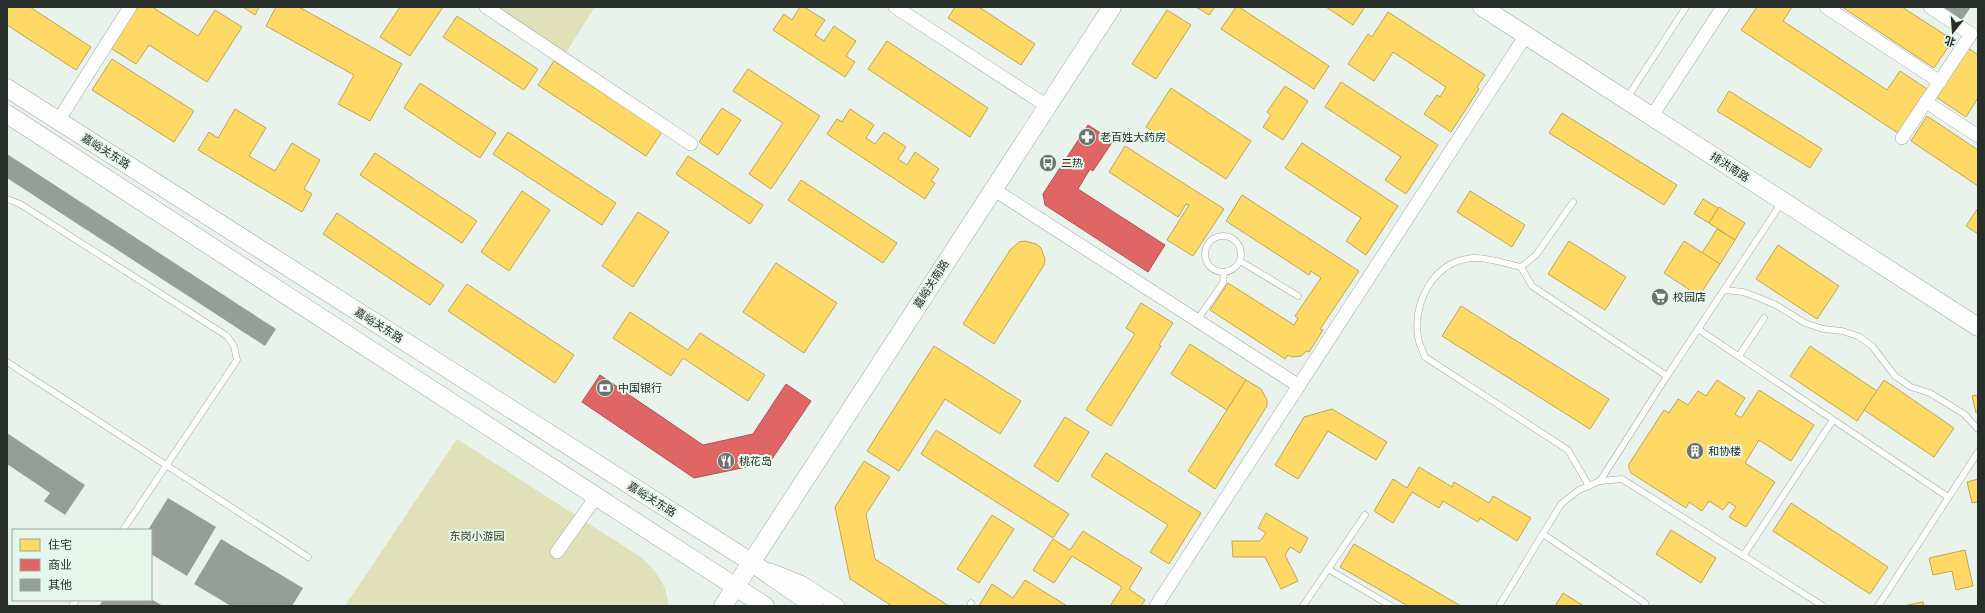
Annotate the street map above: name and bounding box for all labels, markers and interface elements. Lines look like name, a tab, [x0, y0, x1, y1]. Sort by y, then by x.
north arrow	[1933, 12, 1973, 52]
text: 北	[1943, 34, 1957, 50]
pharmacy icon: 老百姓大药房	[1077, 127, 1097, 147]
street label: 嘉峪关东路	[79, 130, 133, 171]
place label: 老百姓大药房	[1100, 130, 1166, 143]
street label: 排洪南路	[1708, 149, 1752, 184]
bus stop icon: 二热	[1038, 153, 1058, 173]
place label: 二热	[1061, 156, 1083, 169]
street label: 嘉峪关南路	[910, 257, 951, 310]
supermarket icon: 校园店	[1650, 287, 1670, 307]
place label: 校园店	[1673, 290, 1706, 303]
street label: 嘉峪关东路	[352, 304, 406, 345]
bank icon: 中国银行	[595, 378, 615, 398]
place label: 中国银行	[618, 381, 662, 394]
building icon: 和协楼	[1685, 441, 1705, 461]
place label: 和协楼	[1708, 444, 1741, 457]
restaurant icon: 桃花岛	[716, 451, 736, 471]
place label: 桃花岛	[739, 454, 772, 467]
street label: 嘉峪关东路	[625, 478, 679, 519]
legend	[12, 529, 152, 601]
park label: 东岗小游园	[450, 529, 505, 542]
text: 住宅	[48, 537, 72, 551]
text: 商业	[48, 557, 72, 571]
text: 其他	[48, 577, 72, 591]

